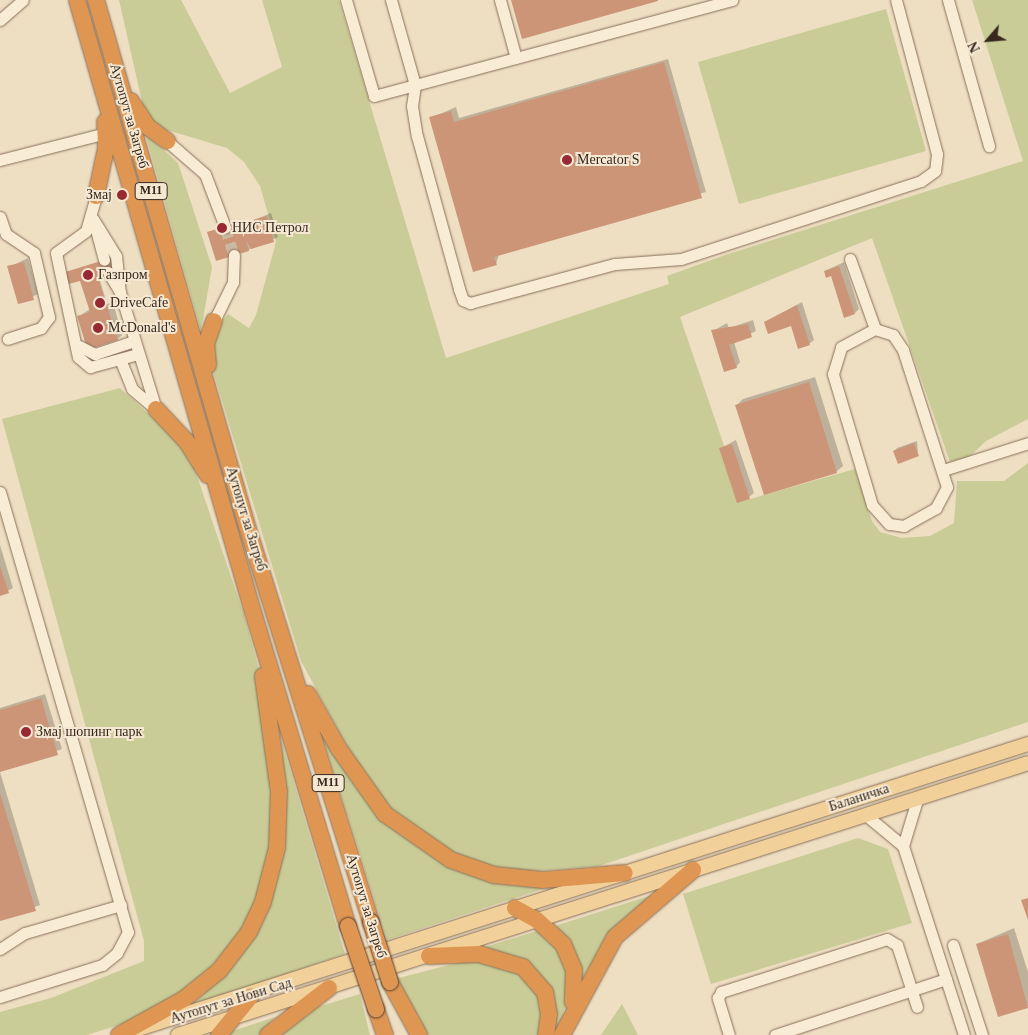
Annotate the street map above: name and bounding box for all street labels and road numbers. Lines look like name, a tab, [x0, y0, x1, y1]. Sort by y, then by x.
street label: Аутопут за Загреб	[106, 62, 152, 170]
road number: M11	[134, 182, 168, 200]
street label: Аутопут за Загреб	[222, 465, 270, 573]
road number: M11	[310, 774, 346, 792]
street label: Баланичка	[827, 780, 891, 816]
street label: Аутопут за Загреб	[342, 852, 390, 960]
street label: Аутопут за Нови Сад	[168, 975, 294, 1027]

